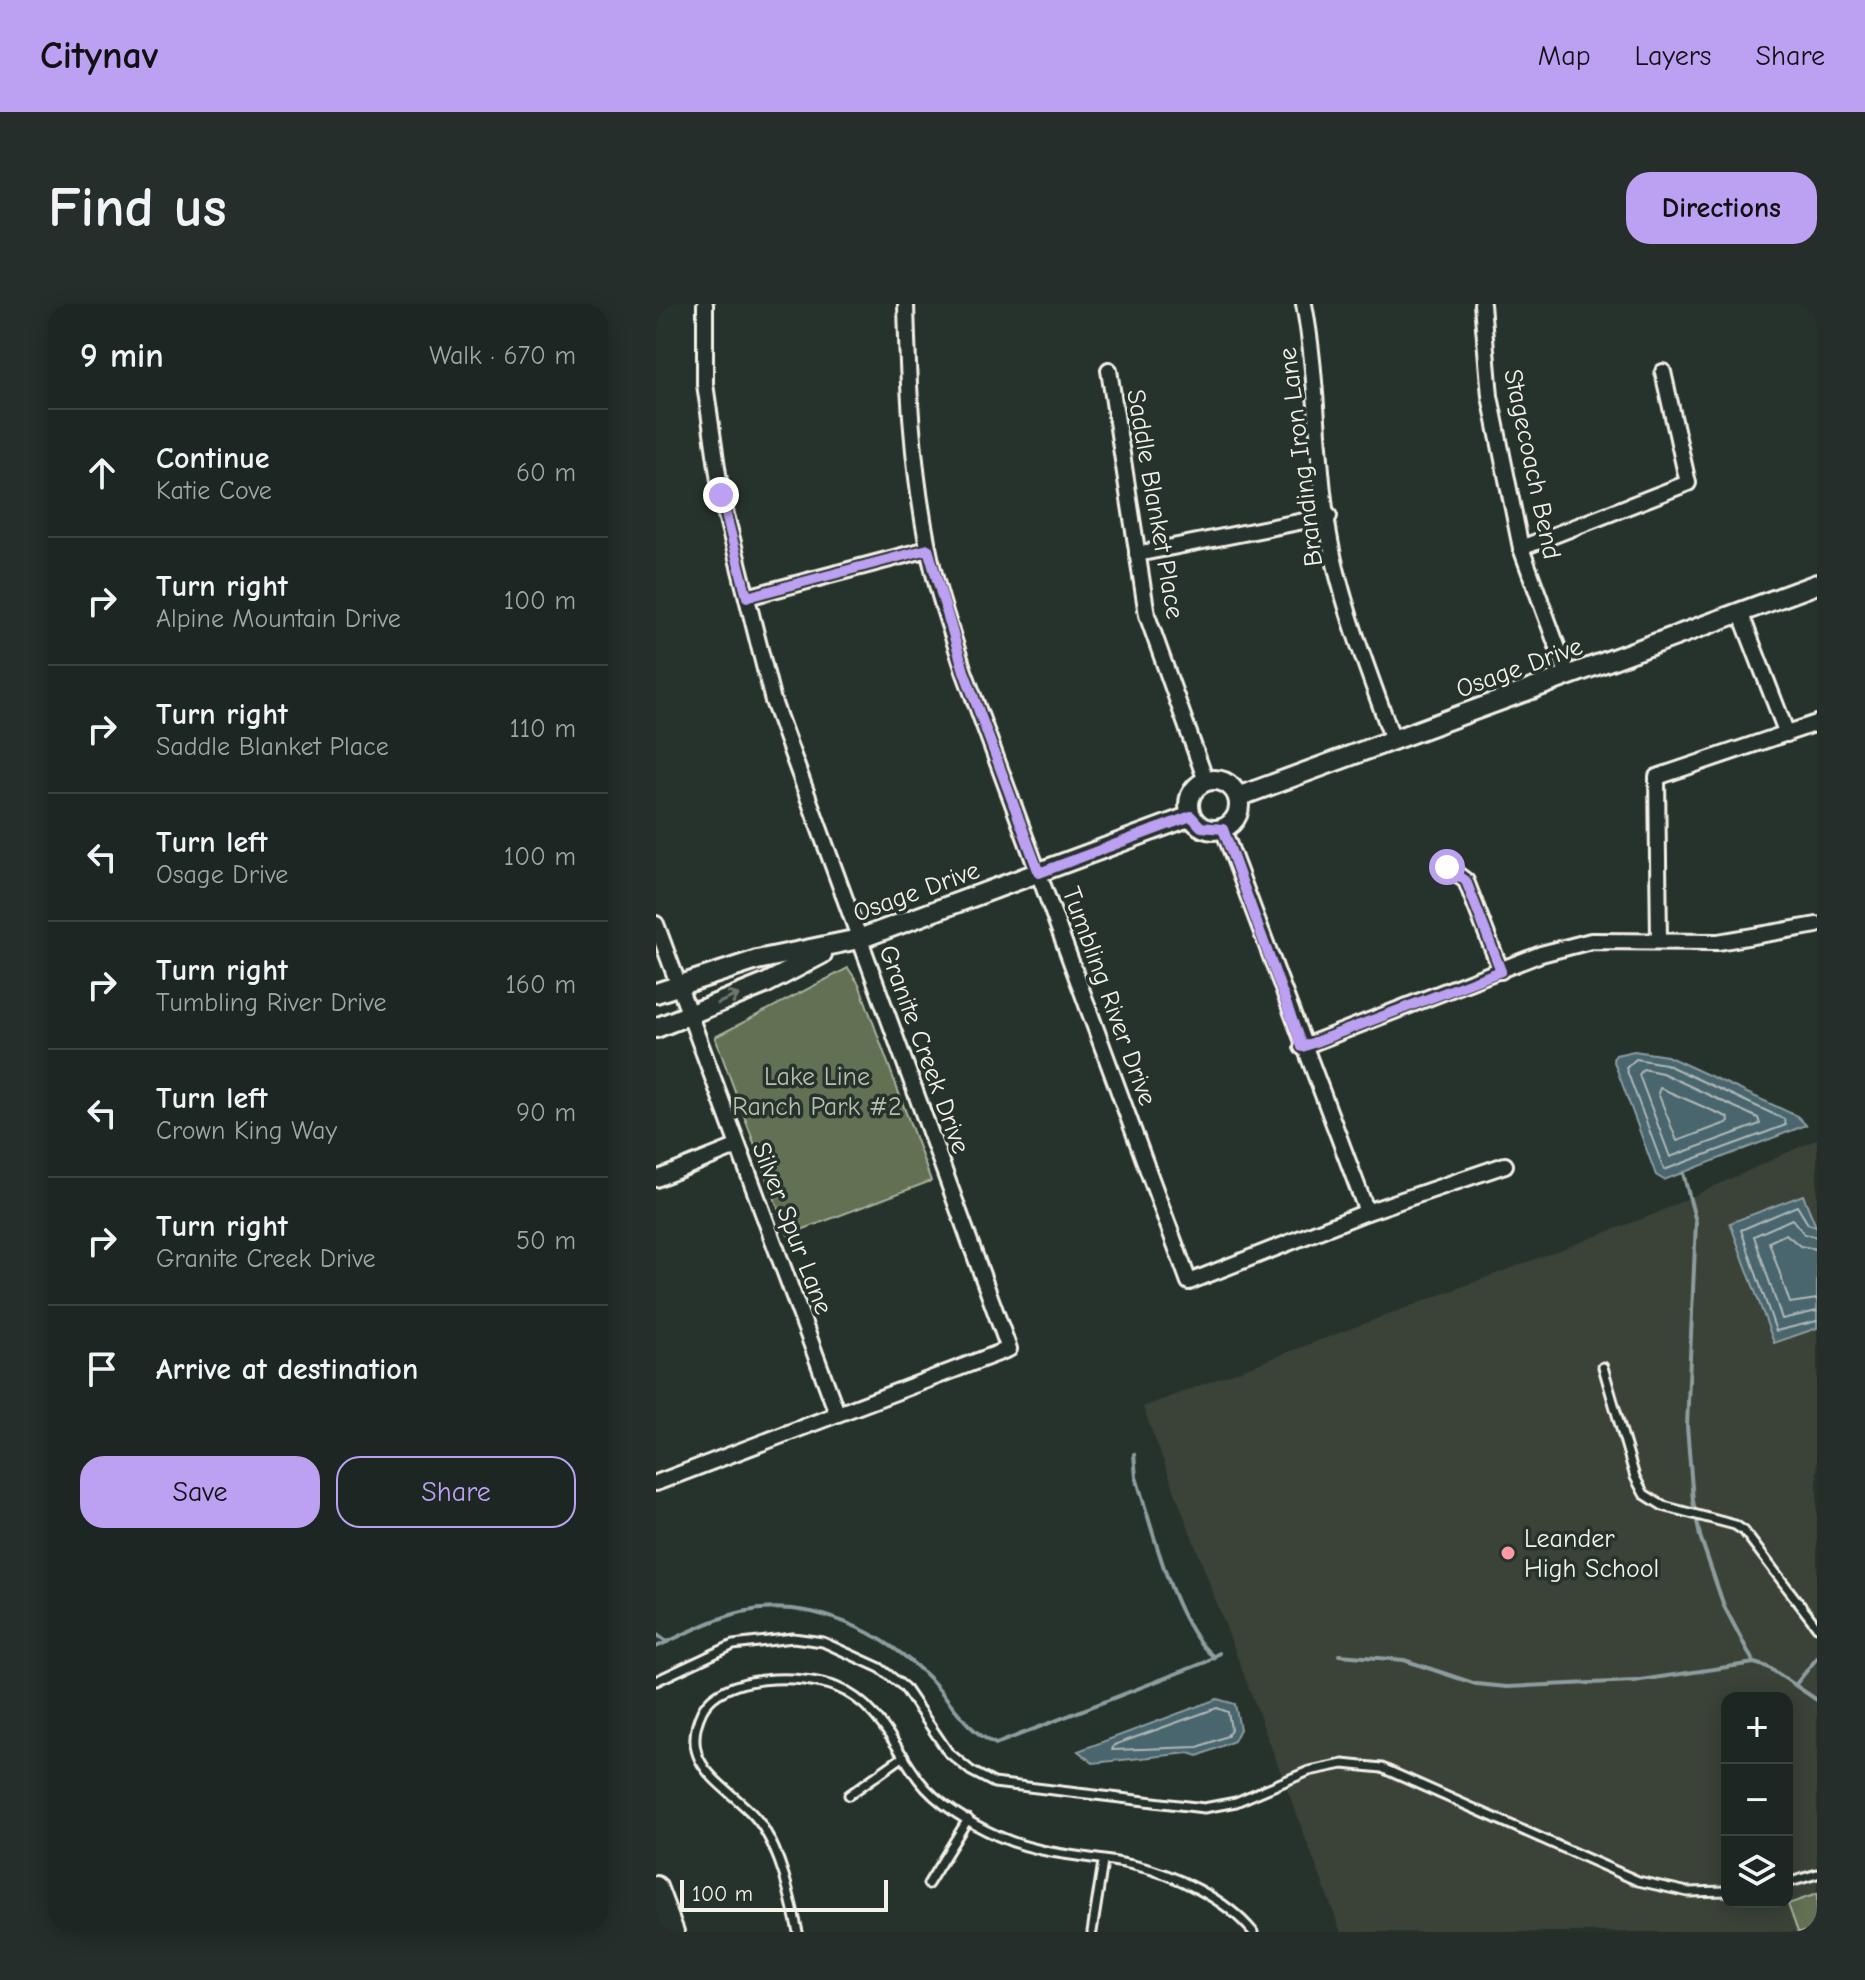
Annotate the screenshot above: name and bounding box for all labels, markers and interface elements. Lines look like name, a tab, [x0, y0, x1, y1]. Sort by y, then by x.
text: Citynav	[40, 34, 158, 78]
text: Map	[1538, 40, 1591, 72]
text: Layers	[1635, 40, 1711, 72]
text: Share	[1755, 40, 1825, 72]
button: Directions	[1626, 172, 1817, 244]
text: Find us	[48, 176, 227, 240]
text: 9 min	[80, 336, 164, 376]
text: Walk · 670 m	[429, 341, 576, 371]
street label: Branding Iron Lane	[1273, 346, 1329, 568]
street label: Stagecoach Bend	[1497, 366, 1567, 562]
street label: Saddle Blanket Place	[1120, 387, 1190, 621]
text: Continue	[156, 441, 270, 476]
icon: ahead	[80, 451, 124, 495]
text: 60 m	[516, 458, 576, 488]
text: Katie Cove	[156, 476, 272, 506]
route end	[703, 477, 739, 513]
text: Turn right	[156, 569, 288, 604]
icon: right	[80, 579, 124, 623]
text: 100 m	[504, 586, 576, 616]
text: Alpine Mountain Drive	[156, 604, 401, 634]
street label: Osage Drive	[1452, 631, 1587, 705]
text: Turn right	[156, 697, 288, 732]
icon: right	[80, 707, 124, 751]
text: 110 m	[509, 714, 576, 744]
text: Saddle Blanket Place	[156, 732, 389, 762]
text: Turn left	[156, 825, 268, 860]
icon: left	[80, 835, 124, 879]
text: 100 m	[504, 842, 576, 872]
route start	[1429, 849, 1465, 885]
street label: Osage Drive	[849, 855, 984, 929]
text: Osage Drive	[156, 860, 288, 890]
street label: Tumbling River Drive	[1056, 883, 1163, 1110]
street label: Granite Creek Drive	[872, 941, 976, 1158]
text: Turn right	[156, 953, 288, 988]
icon: right	[80, 963, 124, 1007]
text: 160 m	[506, 970, 576, 1000]
text: Tumbling River Drive	[156, 988, 386, 1018]
one-way arrow	[716, 991, 740, 1005]
park label: Lake Line Ranch Park #2	[732, 1062, 902, 1122]
text: Turn left	[156, 1081, 268, 1116]
icon: left	[80, 1091, 124, 1135]
text: 90 m	[516, 1098, 576, 1128]
text: Crown King Way	[156, 1116, 337, 1146]
street label: Silver Spur Lane	[745, 1138, 839, 1319]
text: Turn right	[156, 1209, 288, 1244]
icon: right	[80, 1219, 124, 1263]
text: 50 m	[516, 1226, 576, 1256]
text: Granite Creek Drive	[156, 1244, 376, 1274]
icon: arrive	[80, 1347, 124, 1391]
text: Arrive at destination	[156, 1352, 418, 1387]
button: Save	[80, 1456, 320, 1528]
button: Share	[336, 1456, 576, 1528]
place label: Leander High School	[1524, 1524, 1659, 1584]
marker: Leander High School	[1499, 1544, 1517, 1562]
map controls	[1721, 1692, 1793, 1908]
button: +	[1721, 1692, 1793, 1764]
button: −	[1721, 1764, 1793, 1836]
button: layers	[1721, 1836, 1793, 1908]
scale bar	[680, 1876, 888, 1912]
text: 100 m	[692, 1881, 753, 1907]

